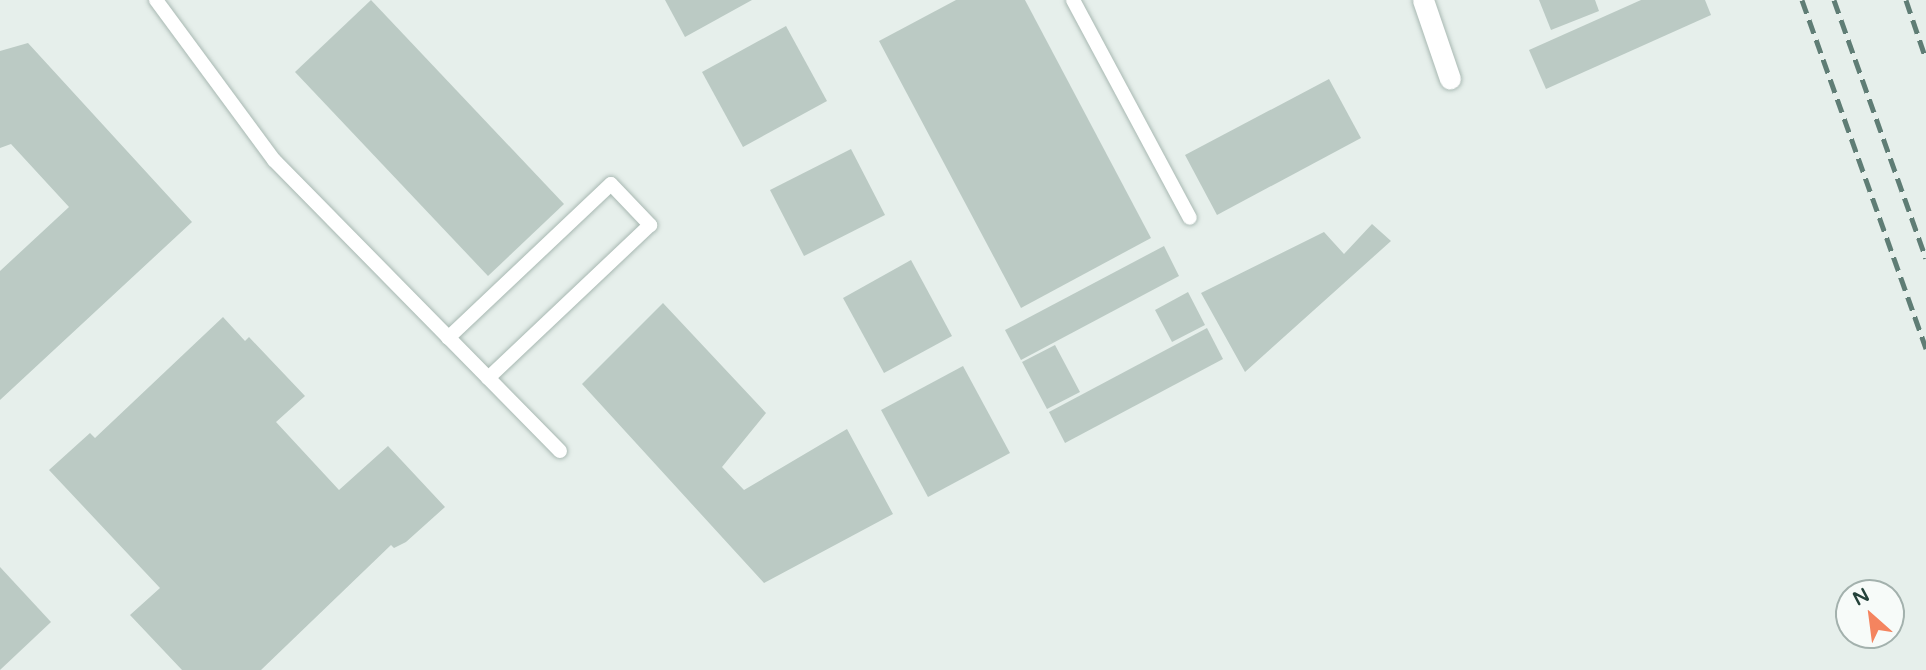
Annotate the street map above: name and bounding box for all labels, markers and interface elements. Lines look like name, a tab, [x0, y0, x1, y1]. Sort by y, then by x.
north arrow	[1835, 579, 1905, 649]
text: N	[1849, 584, 1873, 611]

